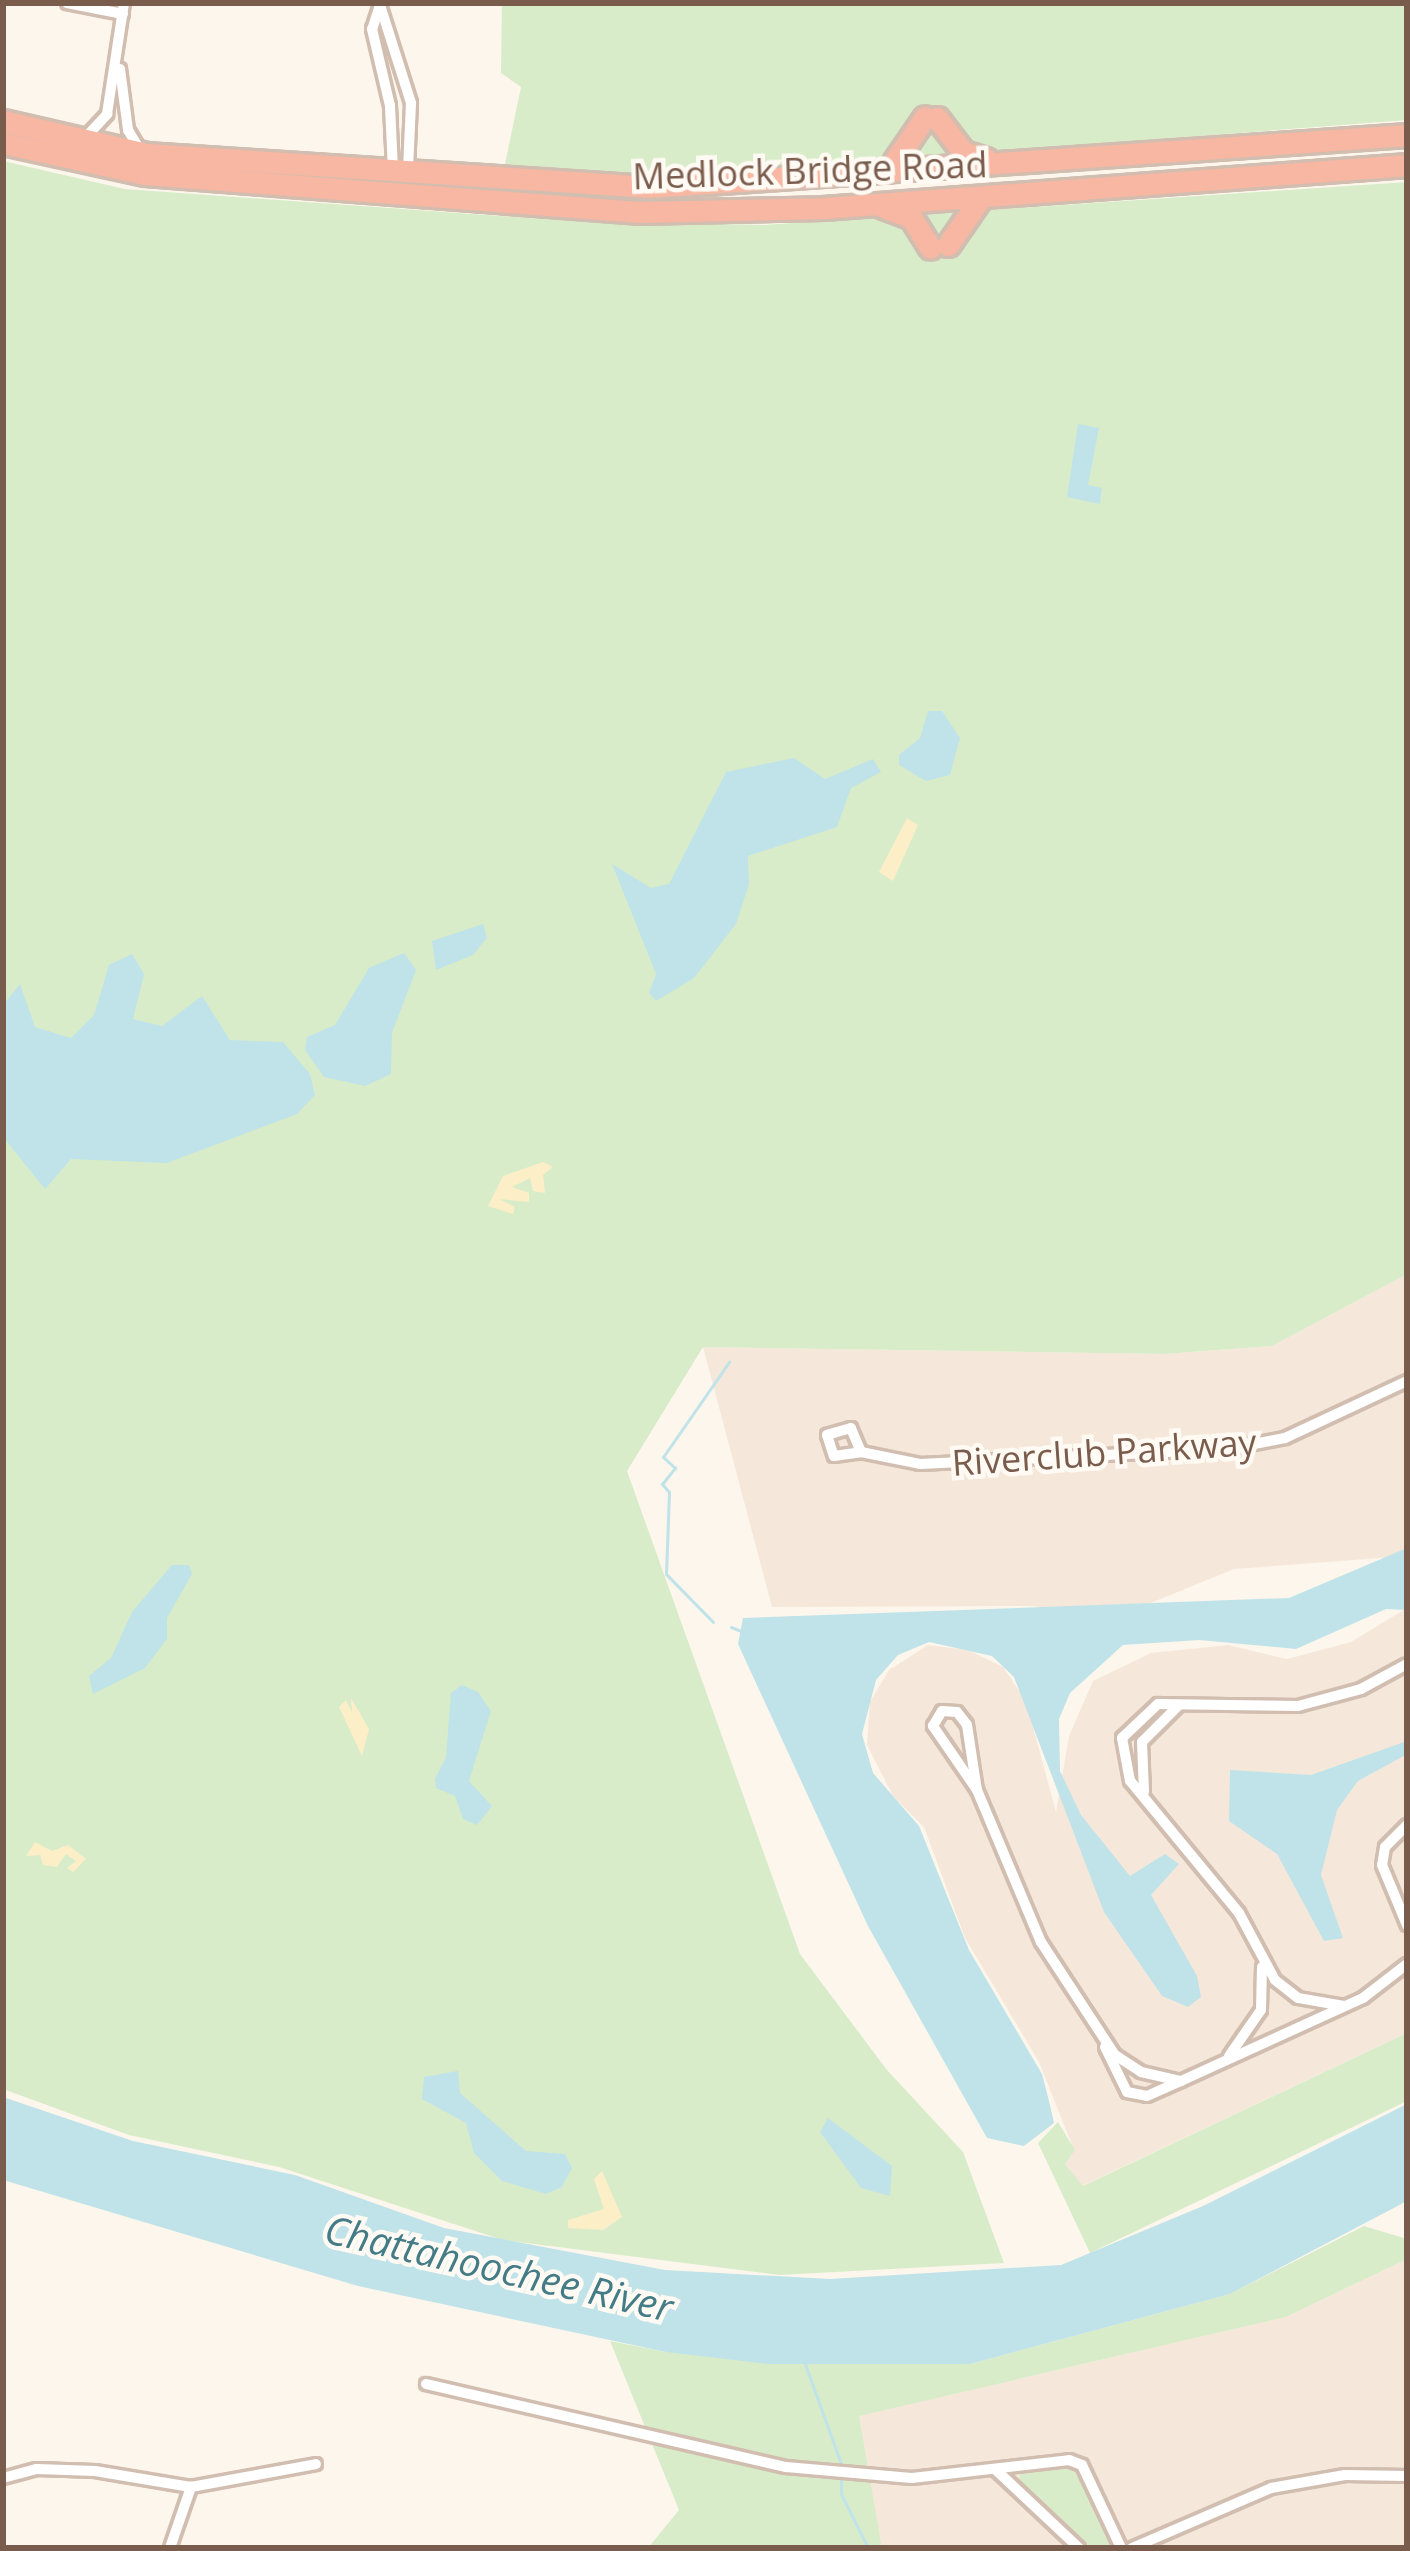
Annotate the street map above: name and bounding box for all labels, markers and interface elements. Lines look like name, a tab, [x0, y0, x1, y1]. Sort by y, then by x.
street label: Medlock Bridge Road	[632, 142, 988, 198]
street label: Riverclub Parkway	[950, 1420, 1258, 1484]
water label: Chattahoochee River	[320, 2205, 678, 2331]

